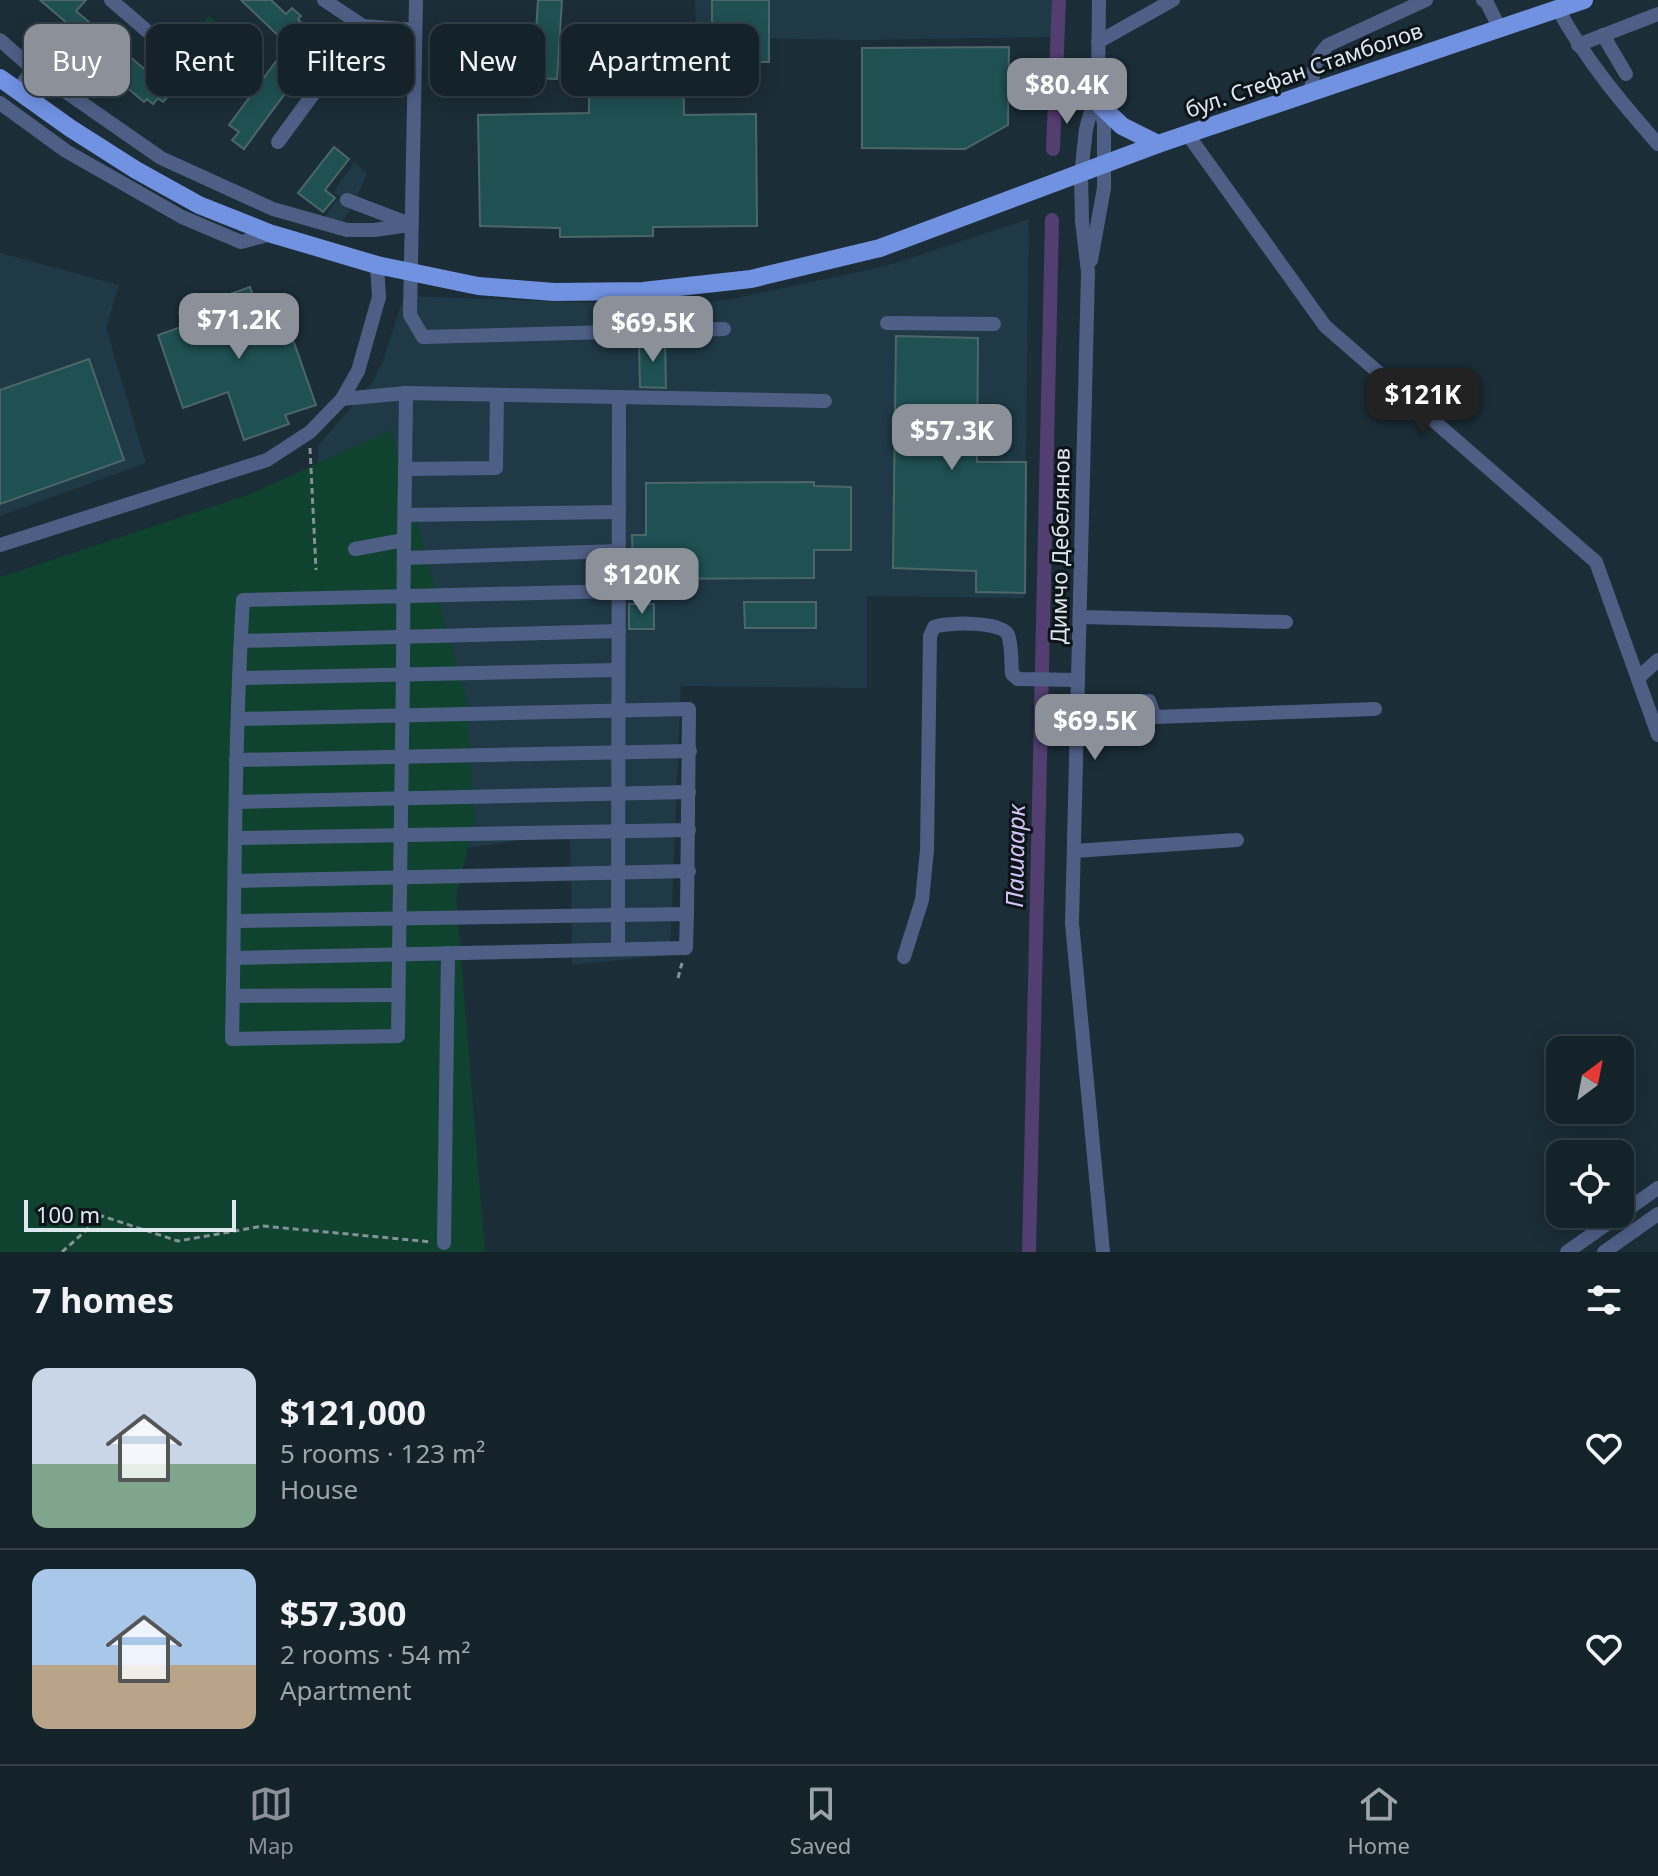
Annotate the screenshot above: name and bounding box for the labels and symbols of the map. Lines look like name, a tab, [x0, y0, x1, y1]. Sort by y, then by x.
street label: бул. Стефан Стамболов	[1181, 14, 1426, 124]
pin: $80.4K	[1002, 58, 1132, 126]
pin: $71.2K	[174, 293, 304, 361]
pin: $69.5K	[588, 296, 718, 364]
pin: $121K	[1367, 368, 1479, 436]
pin: $57.3K	[887, 404, 1017, 472]
street label: Димчо Дебелянов	[1042, 448, 1076, 644]
pin: $120K	[586, 548, 698, 616]
pin: $69.5K	[1030, 694, 1160, 762]
water label: Пашаарк	[997, 803, 1032, 908]
north arrow	[1546, 1036, 1634, 1124]
scale bar	[24, 1196, 236, 1232]

